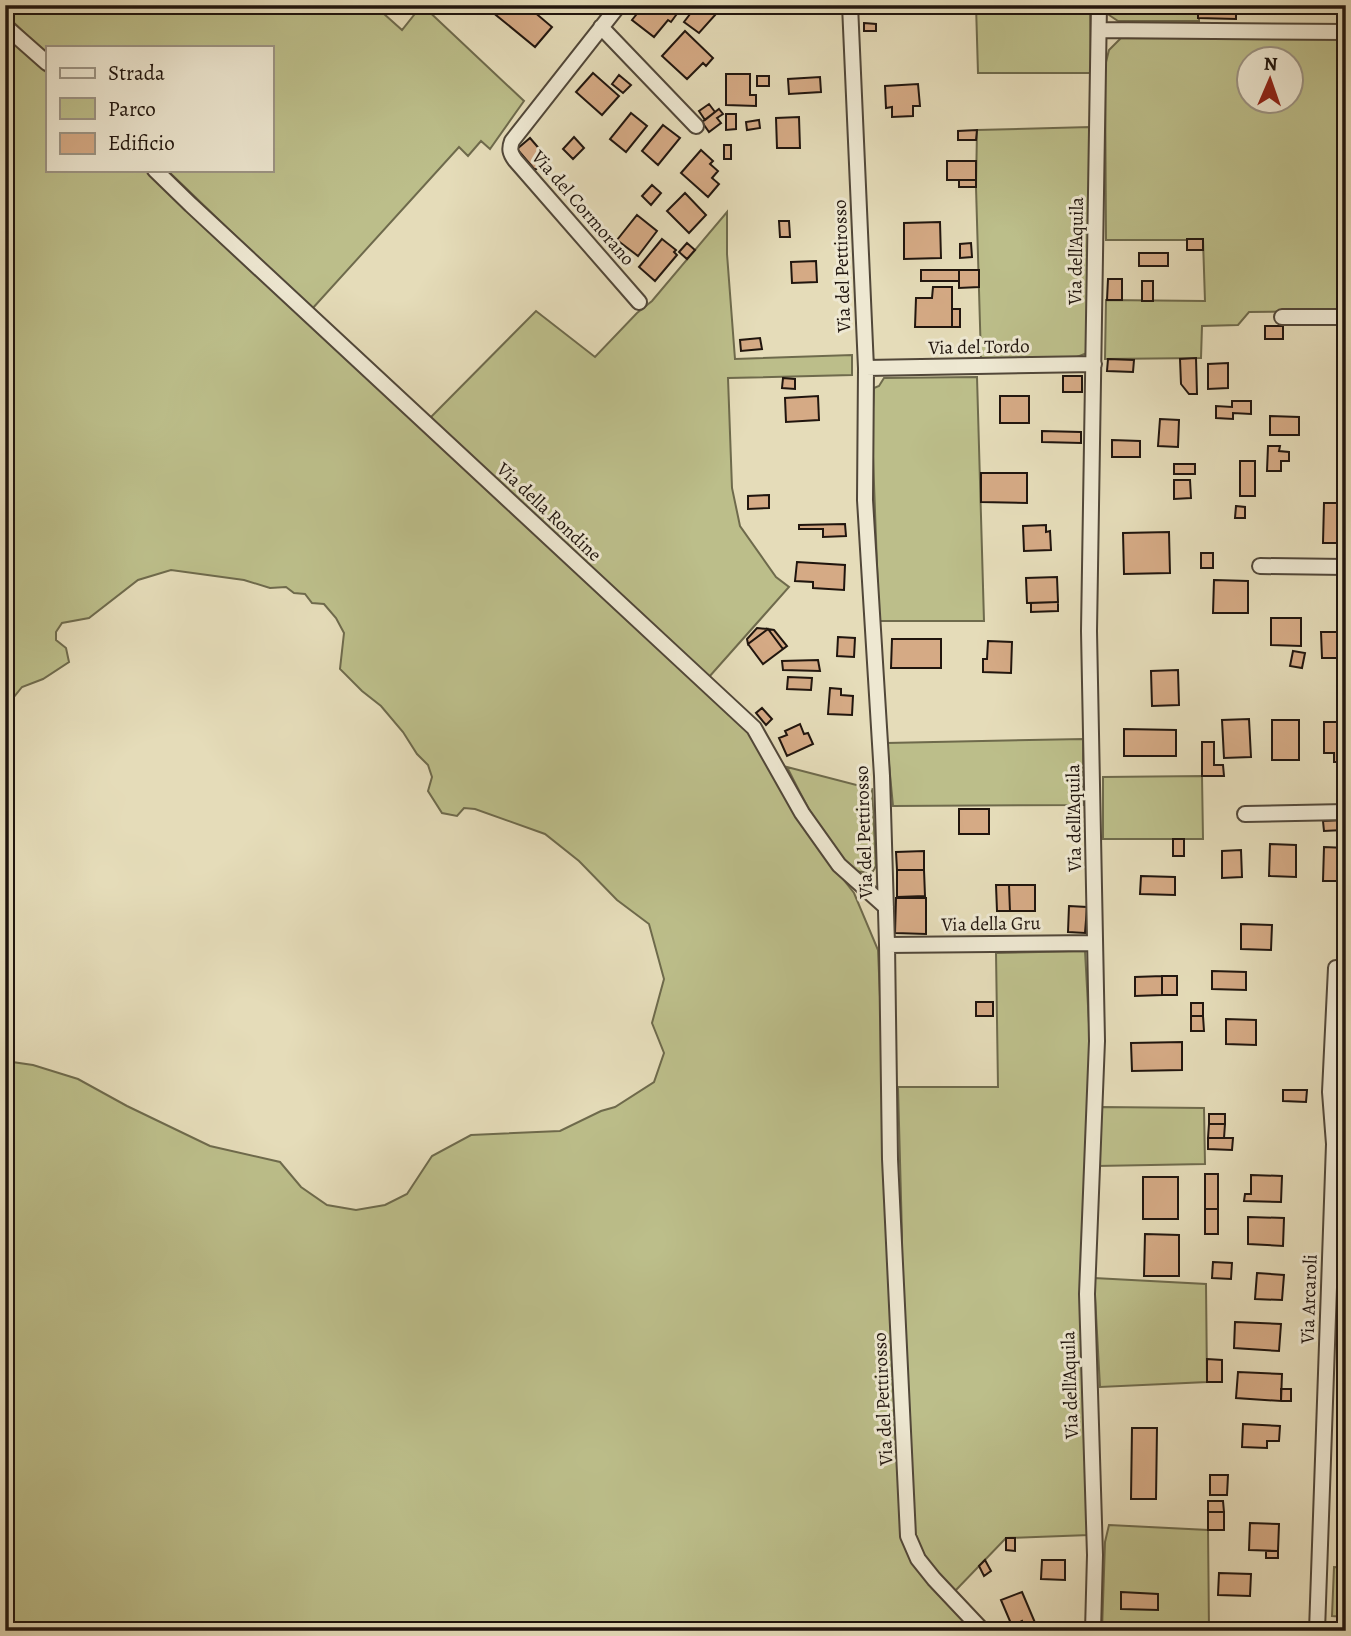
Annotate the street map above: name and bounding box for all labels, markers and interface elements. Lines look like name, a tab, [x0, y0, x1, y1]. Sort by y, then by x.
legend	[46, 46, 273, 172]
north arrow	[1236, 46, 1306, 116]
text: N	[1263, 51, 1278, 77]
text: Strada	[108, 59, 165, 87]
text: Parco	[108, 95, 156, 123]
text: Edificio	[108, 129, 175, 157]
street label: Via del Cormorano	[525, 144, 640, 271]
street label: Via dell'Aquila	[1062, 197, 1090, 306]
street label: Via del Pettirosso	[827, 199, 857, 334]
street label: Via del Tordo	[927, 333, 1030, 361]
street label: Via della Rondine	[490, 456, 607, 567]
street label: Via dell'Aquila	[1060, 764, 1088, 873]
street label: Via del Pettirosso	[849, 765, 879, 900]
street label: Via della Gru	[940, 910, 1042, 938]
street label: Via Arcaroli	[1294, 1254, 1324, 1345]
street label: Via dell'Aquila	[1055, 1330, 1085, 1440]
street label: Via del Pettirosso	[867, 1332, 900, 1467]

